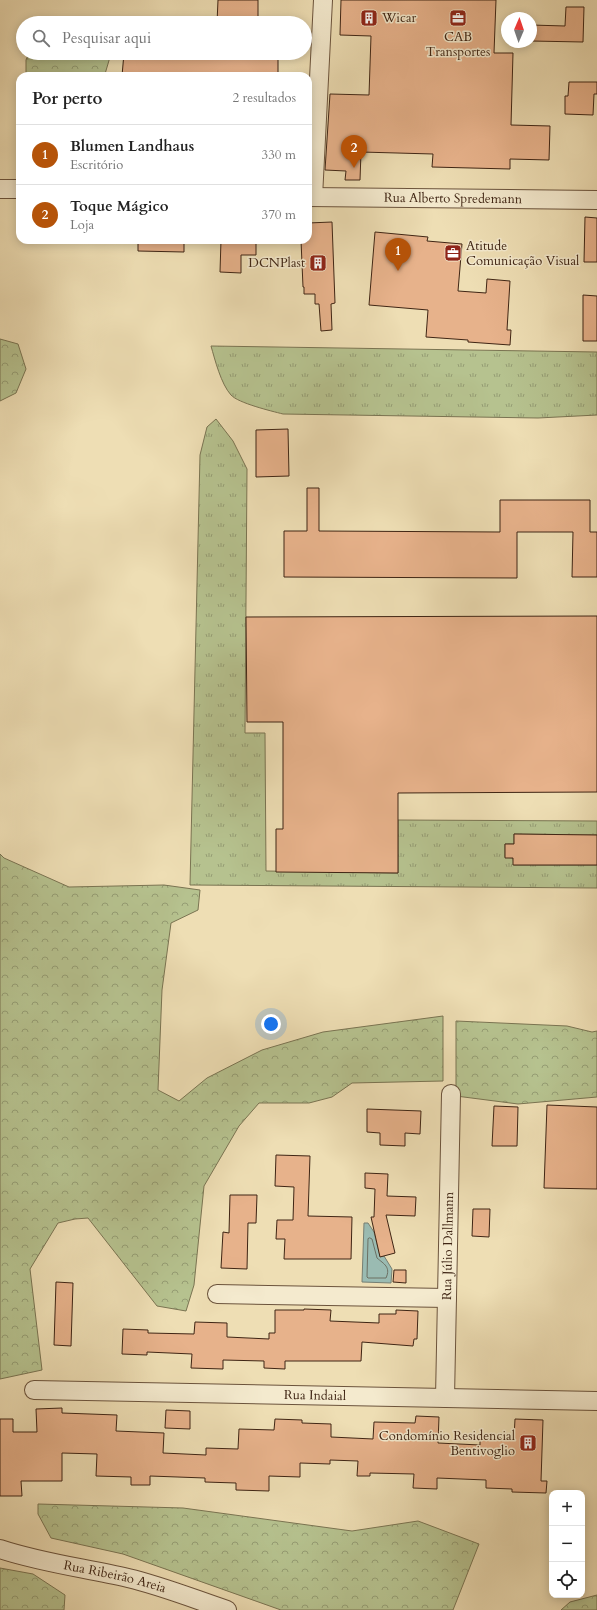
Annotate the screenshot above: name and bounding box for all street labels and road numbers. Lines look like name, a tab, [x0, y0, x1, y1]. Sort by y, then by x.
street label: Rua Alberto Spredemann	[384, 189, 523, 208]
street label: Rua Júlio Dallmann	[438, 1191, 458, 1300]
street label: Rua Indaial	[284, 1386, 347, 1405]
street label: Rua Ribeirão Areia	[62, 1556, 169, 1597]

